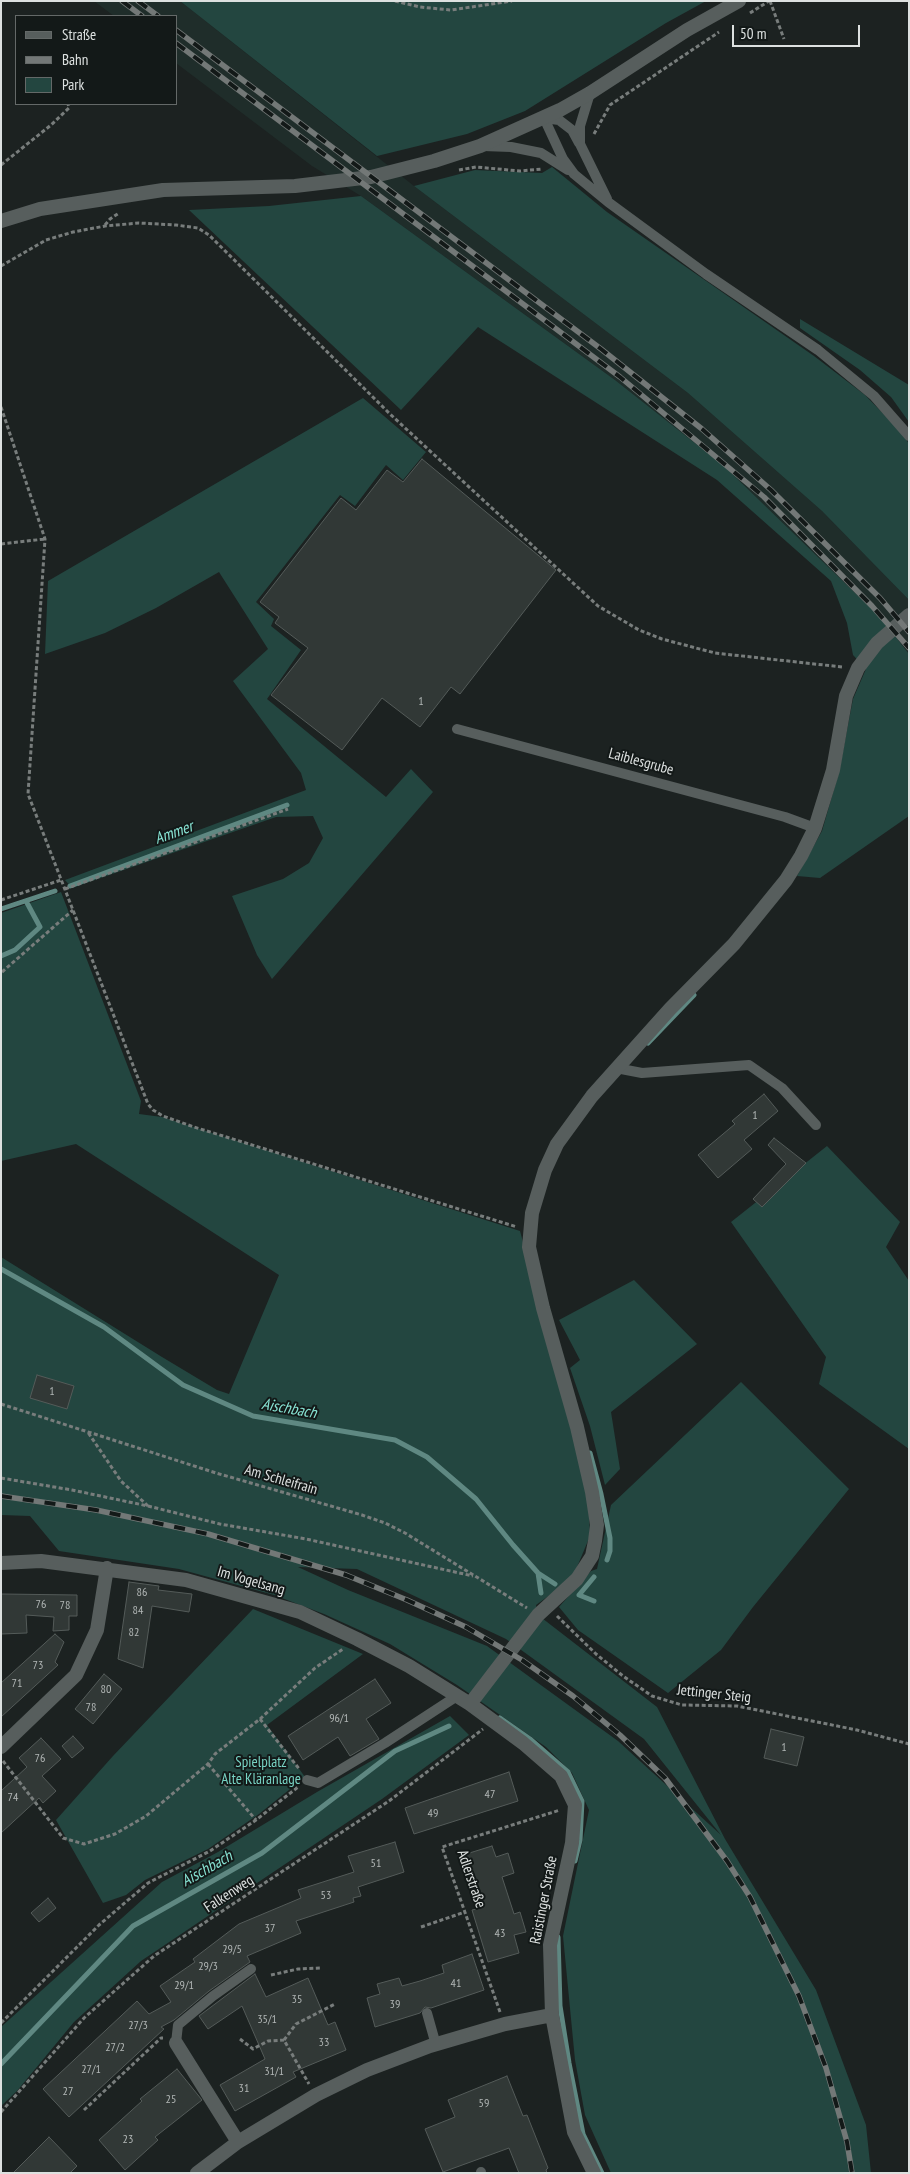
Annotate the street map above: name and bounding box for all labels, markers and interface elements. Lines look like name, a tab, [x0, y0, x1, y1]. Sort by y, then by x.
legend	[15, 15, 178, 105]
scale bar	[735, 15, 862, 47]
text: 50 m	[740, 24, 766, 43]
text: Straße	[62, 25, 96, 44]
text: Bahn	[62, 50, 88, 69]
text: Park	[62, 75, 84, 94]
house number: 1	[418, 695, 424, 709]
street label: Laiblesgrube	[607, 745, 675, 779]
water label: Ammer	[152, 817, 196, 849]
house number: 1	[752, 1109, 758, 1123]
house number: 1	[49, 1385, 55, 1399]
water label: Aischbach	[260, 1395, 318, 1423]
street label: Am Schleifrain	[242, 1461, 320, 1499]
street label: Im Vogelsang	[215, 1563, 287, 1599]
house number: 86	[137, 1586, 147, 1600]
house number: 76	[36, 1598, 46, 1612]
house number: 78	[60, 1599, 70, 1613]
house number: 84	[133, 1604, 143, 1618]
house number: 82	[129, 1626, 139, 1640]
house number: 73	[33, 1659, 43, 1673]
house number: 71	[12, 1677, 22, 1691]
street label: Jettinger Steig	[676, 1681, 752, 1707]
house number: 80	[101, 1683, 111, 1697]
house number: 78	[86, 1701, 96, 1715]
house number: 96/1	[329, 1712, 349, 1726]
house number: 1	[781, 1741, 787, 1755]
house number: 76	[35, 1752, 45, 1766]
park label: Spielplatz Alte Kläranlage	[221, 1754, 301, 1789]
house number: 47	[485, 1788, 495, 1802]
house number: 74	[8, 1791, 18, 1805]
house number: 49	[428, 1807, 438, 1821]
water label: Aischbach	[178, 1847, 236, 1891]
street label: Adlerstraße	[453, 1848, 489, 1910]
street label: Raistinger Straße	[527, 1854, 561, 1946]
house number: 51	[371, 1857, 381, 1871]
street label: Falkenweg	[201, 1871, 257, 1917]
house number: 53	[321, 1889, 331, 1903]
house number: 37	[265, 1922, 275, 1936]
house number: 43	[495, 1927, 505, 1941]
house number: 29/5	[222, 1943, 242, 1957]
house number: 29/3	[198, 1960, 218, 1974]
house number: 41	[451, 1977, 461, 1991]
house number: 29/1	[174, 1979, 194, 1993]
house number: 35	[292, 1993, 302, 2007]
house number: 39	[390, 1998, 400, 2012]
house number: 35/1	[257, 2013, 277, 2027]
house number: 27/3	[128, 2019, 148, 2033]
house number: 33	[319, 2036, 329, 2050]
house number: 27/2	[105, 2041, 125, 2055]
house number: 27/1	[81, 2063, 101, 2077]
house number: 31/1	[264, 2065, 284, 2079]
house number: 31	[239, 2082, 249, 2096]
house number: 27	[63, 2085, 73, 2099]
house number: 25	[166, 2093, 176, 2107]
house number: 59	[479, 2097, 489, 2111]
house number: 23	[123, 2133, 133, 2147]

